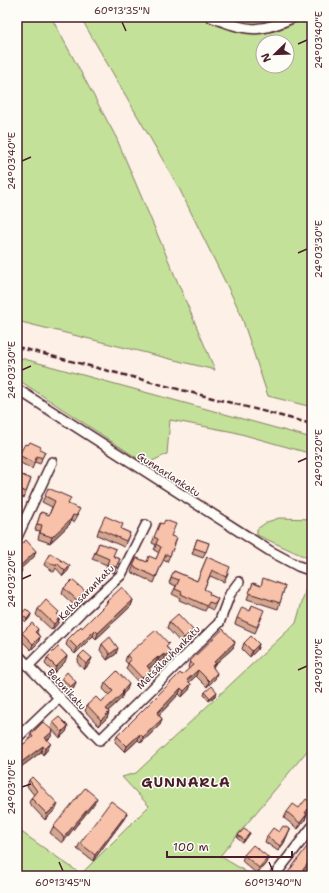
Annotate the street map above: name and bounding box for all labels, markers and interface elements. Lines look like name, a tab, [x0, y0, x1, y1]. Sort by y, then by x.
text: 60°13'35"N	[94, 4, 150, 17]
text: 24°03'40"E	[312, 11, 325, 69]
north arrow	[255, 34, 295, 74]
text: N	[258, 51, 275, 65]
text: 24°03'40"E	[5, 132, 18, 190]
text: 24°03'30"E	[312, 220, 325, 278]
text: 24°03'30"E	[5, 341, 18, 399]
text: 24°03'20"E	[312, 429, 325, 487]
street label: Gunnarlankatu	[135, 449, 203, 500]
text: 24°03'20"E	[5, 550, 18, 608]
street label: Keltasarankatu	[56, 562, 117, 623]
street label: Metsälauhankatu	[134, 623, 203, 692]
text: 24°03'10"E	[312, 638, 325, 694]
street label: Betonikatu	[44, 666, 89, 713]
text: 24°03'10"E	[5, 759, 18, 815]
district label: GUNNARLA	[141, 773, 231, 791]
scale bar	[167, 833, 292, 859]
text: 100 m	[173, 839, 209, 855]
text: 60°13'45"N	[35, 876, 91, 889]
text: 60°13'40"N	[244, 876, 302, 889]

